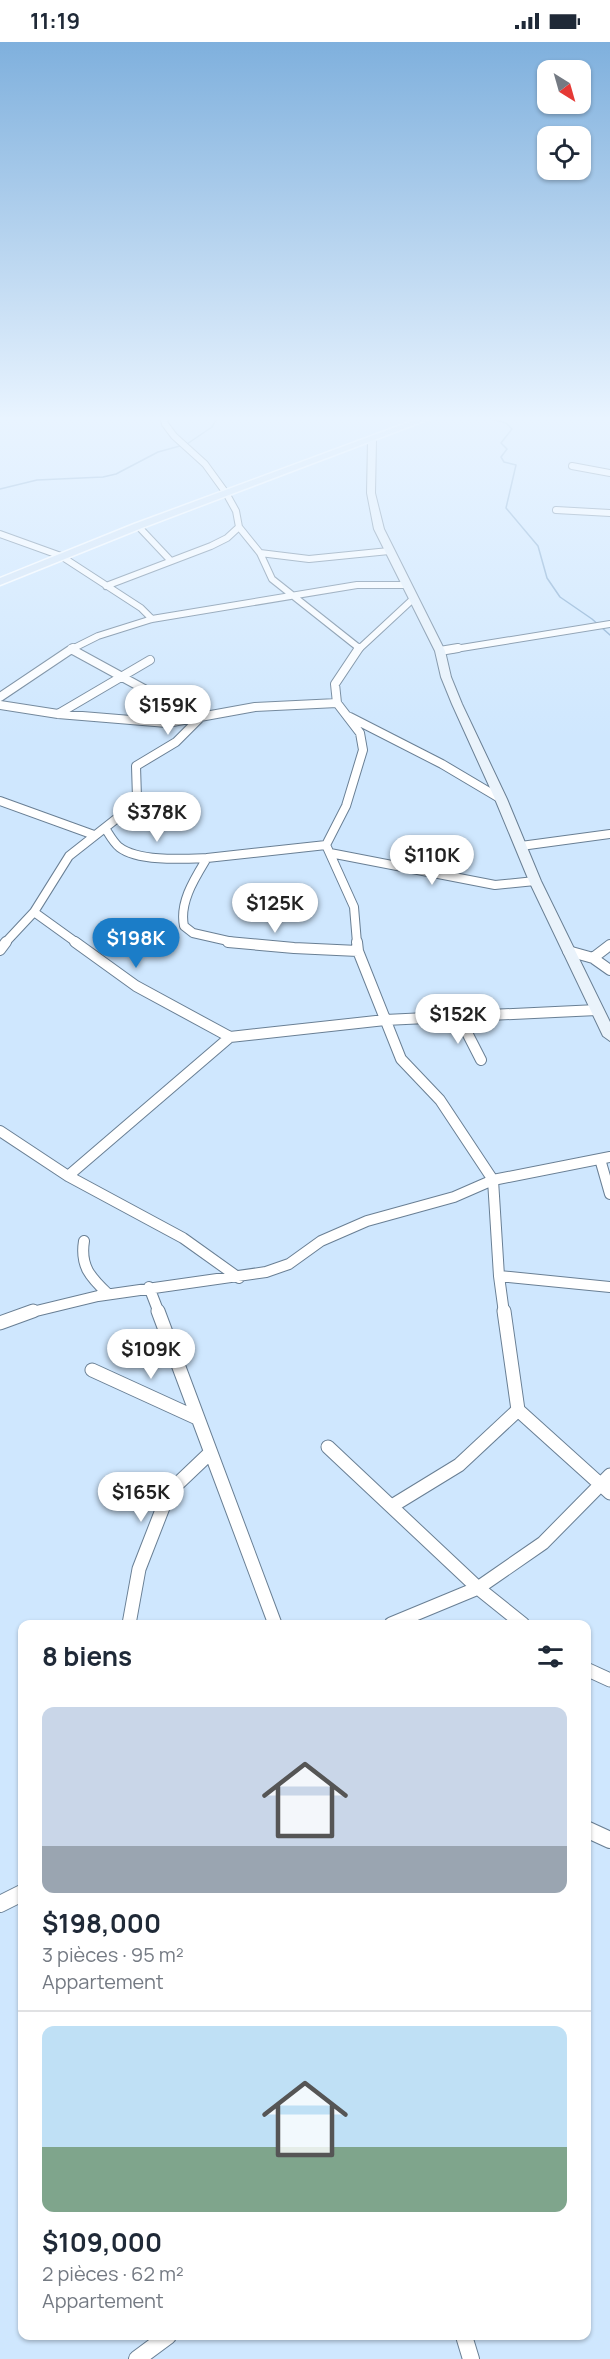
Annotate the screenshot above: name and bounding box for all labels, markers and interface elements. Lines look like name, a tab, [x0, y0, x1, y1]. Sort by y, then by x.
text: 11:19	[30, 6, 80, 36]
north arrow	[537, 60, 591, 114]
map controls	[537, 60, 591, 180]
button: locate	[537, 126, 591, 180]
pin: $159K	[126, 685, 210, 736]
text: $159K	[139, 691, 197, 718]
pin: $378K	[115, 792, 199, 843]
text: $378K	[127, 798, 187, 825]
pin: $110K	[390, 835, 474, 886]
text: $110K	[404, 841, 460, 868]
pin: $125K	[233, 883, 317, 934]
text: $125K	[246, 889, 304, 916]
pin: $198K	[94, 918, 178, 969]
text: $198K	[107, 924, 165, 951]
pin: $152K	[416, 994, 500, 1045]
text: $152K	[429, 1000, 487, 1027]
pin: $109K	[109, 1329, 193, 1380]
text: $109K	[121, 1335, 181, 1362]
pin: $165K	[99, 1472, 183, 1523]
text: $165K	[112, 1478, 170, 1505]
text: 8 biens	[42, 1638, 132, 1674]
icon: filters	[534, 1640, 567, 1673]
icon: home	[251, 1746, 359, 1854]
text: $198,000	[42, 1905, 161, 1941]
text: 3 pièces · 95 m²	[42, 1941, 184, 1968]
text: Appartement	[42, 1968, 164, 1995]
icon: home	[251, 2065, 359, 2173]
text: $109,000	[42, 2224, 162, 2260]
text: 2 pièces · 62 m²	[42, 2260, 184, 2287]
text: Appartement	[42, 2287, 164, 2314]

